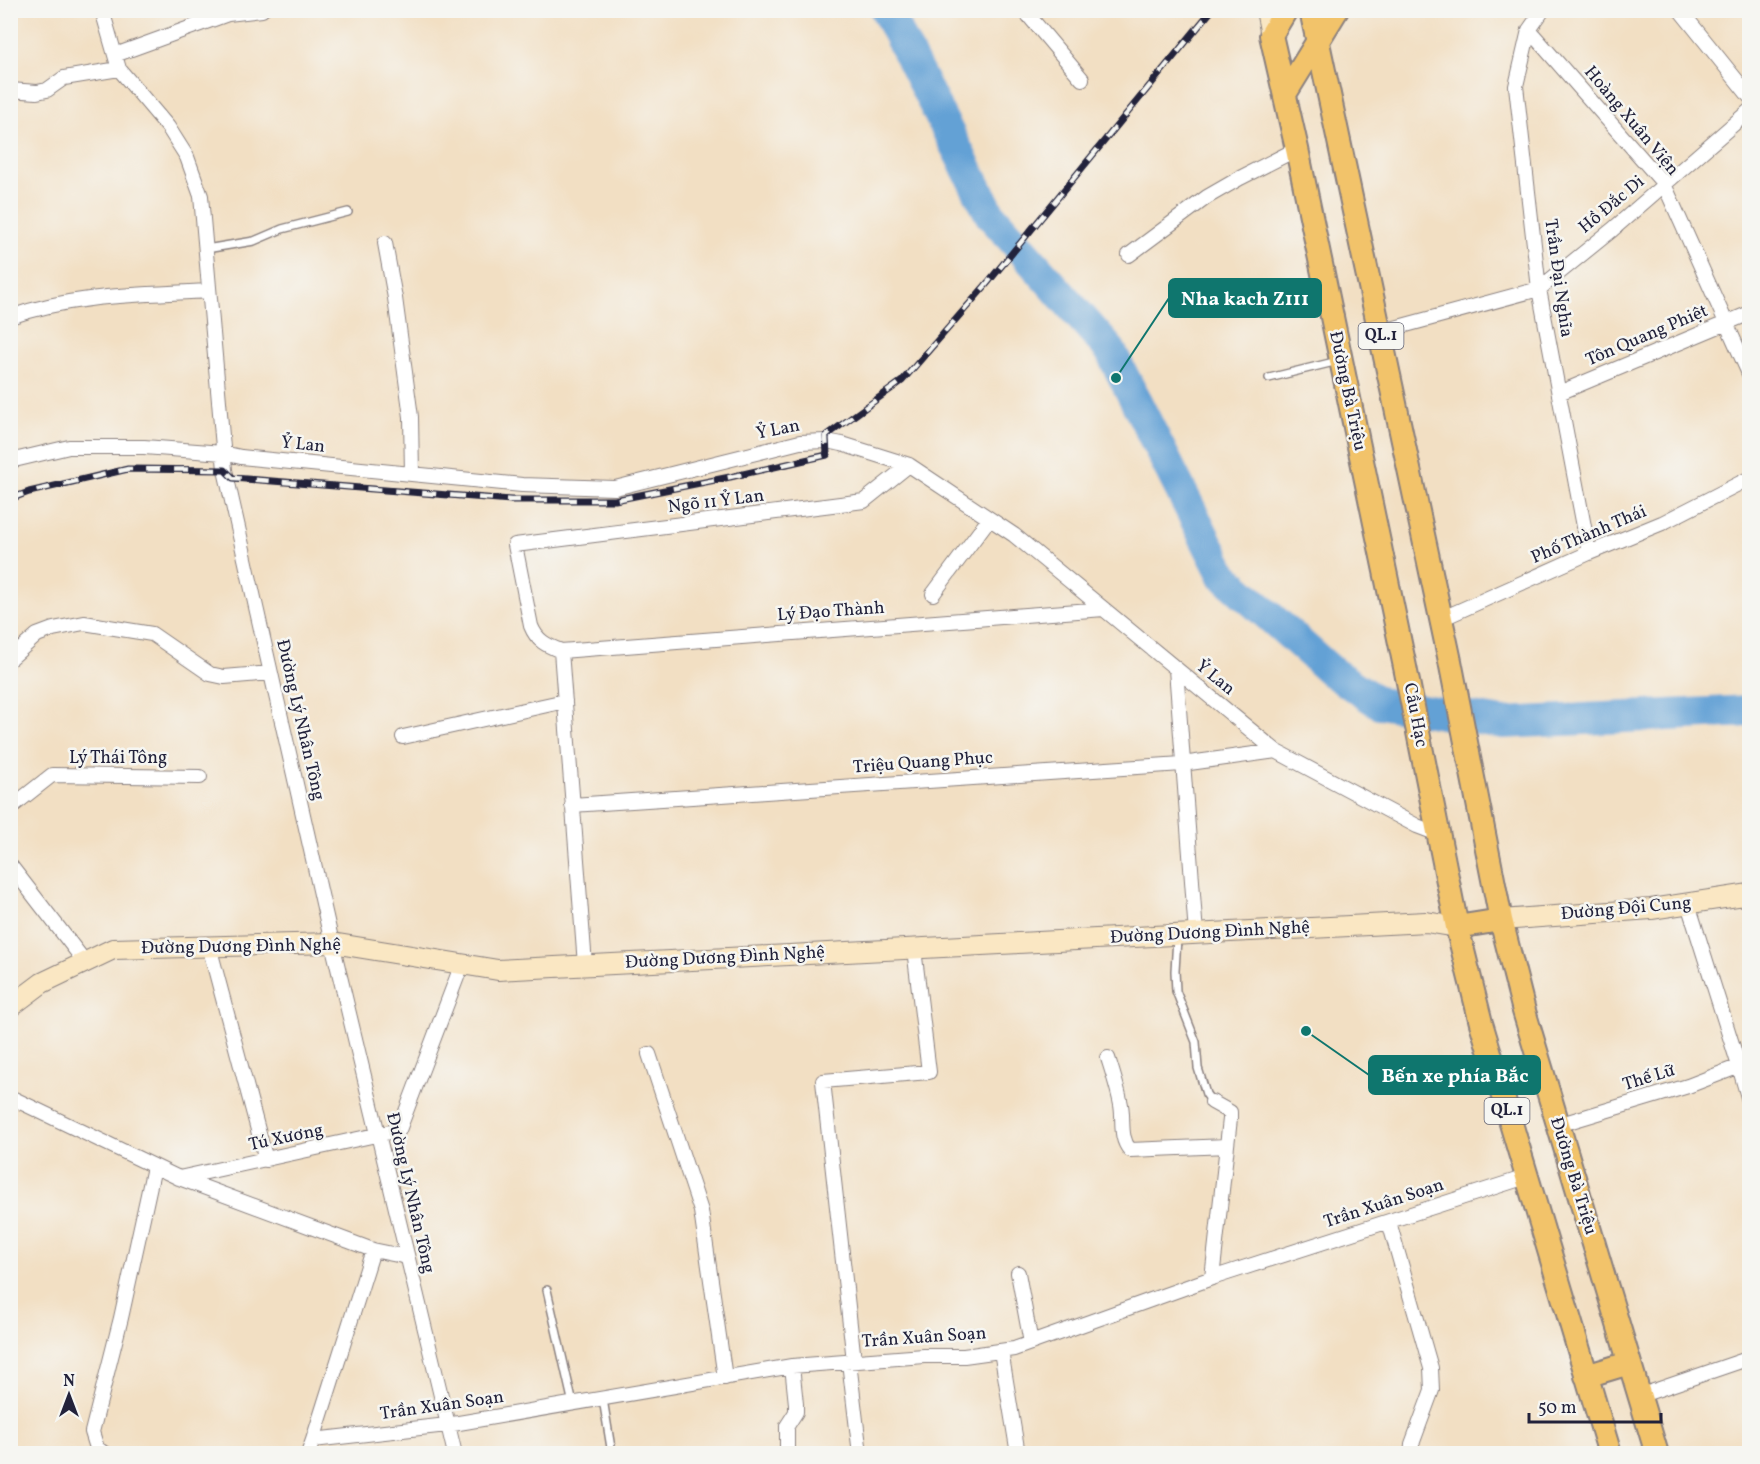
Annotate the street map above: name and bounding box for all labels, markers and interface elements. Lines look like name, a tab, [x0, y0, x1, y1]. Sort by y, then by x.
street label: Hoàng Xuân Viện	[1578, 61, 1685, 181]
street label: Hồ Đắc Di	[1574, 170, 1650, 240]
street label: Trần Đại Nghĩa	[1537, 217, 1579, 339]
callout: Nha kach Z111	[1169, 279, 1321, 317]
text: Nha kach Z111	[1181, 286, 1309, 314]
street label: Tôn Quang Phiệt	[1582, 299, 1712, 373]
road number: QL.1	[1358, 323, 1404, 349]
street label: Đường Bà Triệu	[1322, 329, 1372, 453]
street label: Ỷ Lan	[754, 413, 802, 446]
street label: Ỷ Lan	[280, 430, 327, 460]
street label: Ngõ 11 Ỷ Lan	[666, 484, 766, 520]
street label: Phố Thành Thái	[1527, 499, 1651, 571]
street label: Lý Đạo Thành	[776, 596, 886, 628]
street label: Đường Lý Nhân Tông	[269, 637, 331, 803]
street label: Ỷ Lan	[1190, 654, 1240, 702]
street label: Cầu Hạc	[1397, 681, 1433, 749]
street label: Lý Thái Tông	[69, 746, 167, 771]
street label: Triệu Quang Phục	[852, 746, 994, 780]
street label: Đường Đội Cung	[1560, 891, 1692, 927]
street label: Đường Dương Đình Nghệ	[1109, 915, 1311, 951]
street label: Đường Dương Đình Nghệ	[141, 933, 341, 961]
street label: Đường Dương Đình Nghệ	[624, 940, 826, 976]
callout: Bến xe phía Bắc	[1369, 1056, 1540, 1094]
street label: Thế Lữ	[1620, 1058, 1678, 1098]
text: Bến xe phía Bắc	[1381, 1063, 1529, 1091]
road number: QL.1	[1484, 1098, 1530, 1124]
street label: Đường Lý Nhân Tông	[379, 1110, 441, 1276]
street label: Đường Bà Triệu	[1543, 1114, 1603, 1238]
street label: Tú Xương	[246, 1118, 326, 1158]
street label: Trần Xuân Soạn	[1321, 1173, 1448, 1235]
street label: Trần Xuân Soạn	[861, 1321, 987, 1355]
north arrow	[39, 1365, 99, 1425]
text: N	[63, 1371, 75, 1393]
street label: Trần Xuân Soạn	[378, 1385, 506, 1427]
scale bar	[1529, 1386, 1661, 1424]
text: 50 m	[1538, 1396, 1577, 1421]

